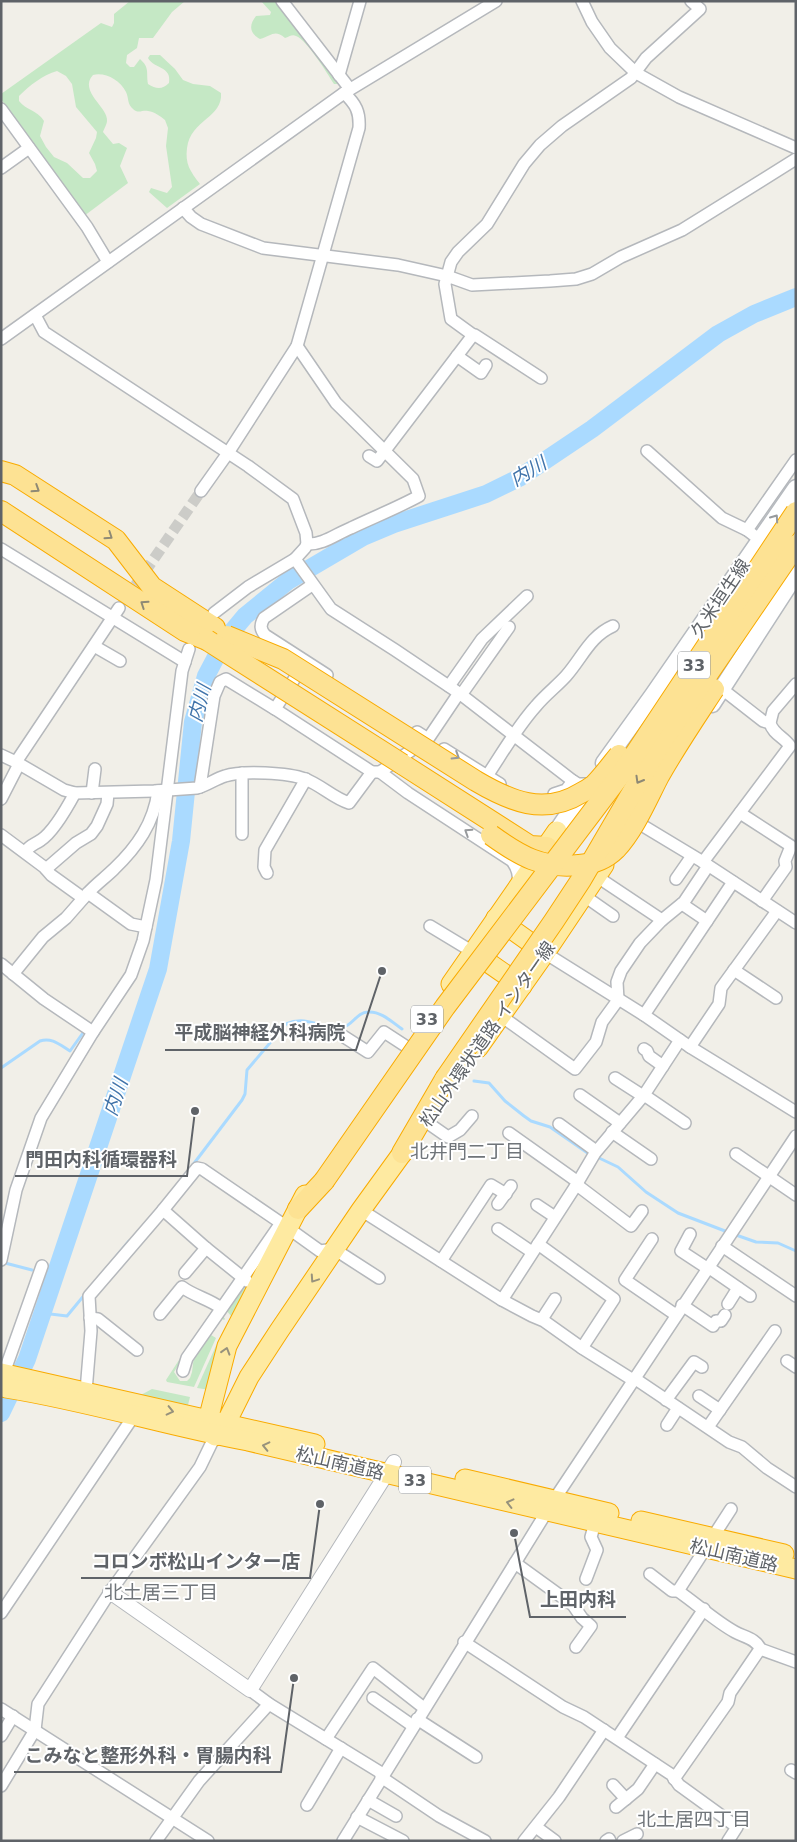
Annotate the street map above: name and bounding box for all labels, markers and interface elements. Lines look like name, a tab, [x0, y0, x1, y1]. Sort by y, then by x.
water label: 内川	[506, 451, 552, 490]
one-way arrow	[30, 483, 39, 492]
one-way arrow	[769, 514, 778, 524]
one-way arrow	[104, 530, 113, 539]
street label: 久米垣生線	[686, 555, 754, 641]
one-way arrow	[141, 600, 150, 610]
road number: 33	[678, 652, 710, 678]
water label: 内川	[183, 680, 215, 724]
one-way arrow	[450, 750, 459, 760]
one-way arrow	[636, 775, 646, 784]
one-way arrow	[464, 828, 473, 838]
street label: 松山外環状道路 インター線	[415, 937, 559, 1131]
road number: 33	[411, 1006, 443, 1032]
callout: 平成脳神経外科病院	[165, 1016, 356, 1050]
text: 平成脳神経外科病院	[174, 1021, 346, 1043]
water label: 内川	[99, 1074, 132, 1118]
district label: 北井門二丁目	[410, 1140, 524, 1162]
callout: 門田内科循環器科	[15, 1142, 187, 1176]
text: 門田内科循環器科	[25, 1148, 177, 1170]
one-way arrow	[311, 1273, 320, 1283]
one-way arrow	[221, 1347, 231, 1356]
one-way arrow	[165, 1405, 174, 1416]
one-way arrow	[262, 1441, 271, 1452]
street label: 松山南道路	[294, 1443, 386, 1483]
road number: 33	[399, 1466, 431, 1494]
one-way arrow	[505, 1498, 514, 1509]
street label: 松山南道路	[688, 1535, 780, 1575]
callout: コロンボ松山インター店	[81, 1544, 310, 1578]
text: コロンボ松山インター店	[91, 1550, 301, 1572]
district label: 北土居三丁目	[104, 1581, 218, 1603]
callout: 上田内科	[530, 1583, 626, 1617]
text: 上田内科	[540, 1588, 616, 1610]
callout: こみなと整形外科・胃腸内科	[14, 1738, 281, 1772]
text: こみなと整形外科・胃腸内科	[24, 1744, 272, 1766]
district label: 北土居四丁目	[637, 1808, 751, 1830]

